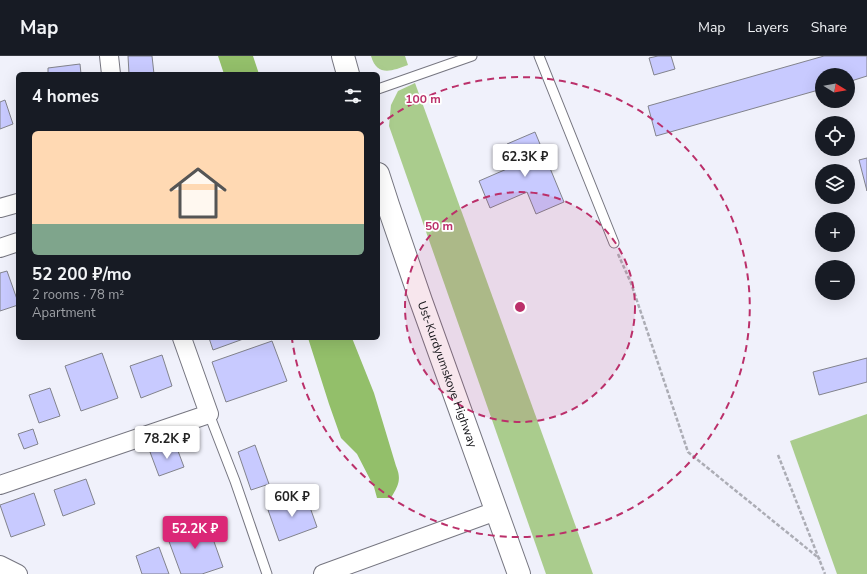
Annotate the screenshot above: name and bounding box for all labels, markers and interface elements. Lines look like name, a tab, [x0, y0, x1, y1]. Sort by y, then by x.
text: Map	[20, 15, 58, 41]
text: Map	[698, 18, 725, 37]
text: Layers	[747, 18, 789, 37]
text: Share	[811, 18, 847, 37]
north arrow	[815, 68, 855, 108]
map controls	[815, 68, 855, 300]
text: 4 homes	[32, 85, 99, 108]
icon: filters	[342, 85, 364, 107]
text: 100 m	[405, 91, 441, 107]
button: locate	[815, 116, 855, 156]
pin: 62.3K ₽	[488, 144, 562, 178]
text: 62.3K ₽	[502, 148, 548, 166]
icon: home	[162, 157, 234, 229]
button: layers	[815, 164, 855, 204]
button: +	[815, 212, 855, 252]
text: 50 m	[425, 218, 453, 234]
button: −	[815, 260, 855, 300]
text: 52 200 ₽/mo	[32, 263, 131, 286]
text: 2 rooms · 78 m²	[32, 286, 124, 304]
street label: Ust-Kurdyumskoye Highway	[414, 299, 481, 450]
centre of rings	[513, 300, 527, 314]
text: Apartment	[32, 304, 95, 322]
pin: 78.2K ₽	[130, 426, 204, 460]
text: 78.2K ₽	[144, 430, 190, 448]
pin: 60K ₽	[264, 484, 320, 518]
text: 60K ₽	[274, 488, 310, 506]
pin: 52.2K ₽	[158, 516, 232, 550]
text: 52.2K ₽	[172, 520, 218, 538]

